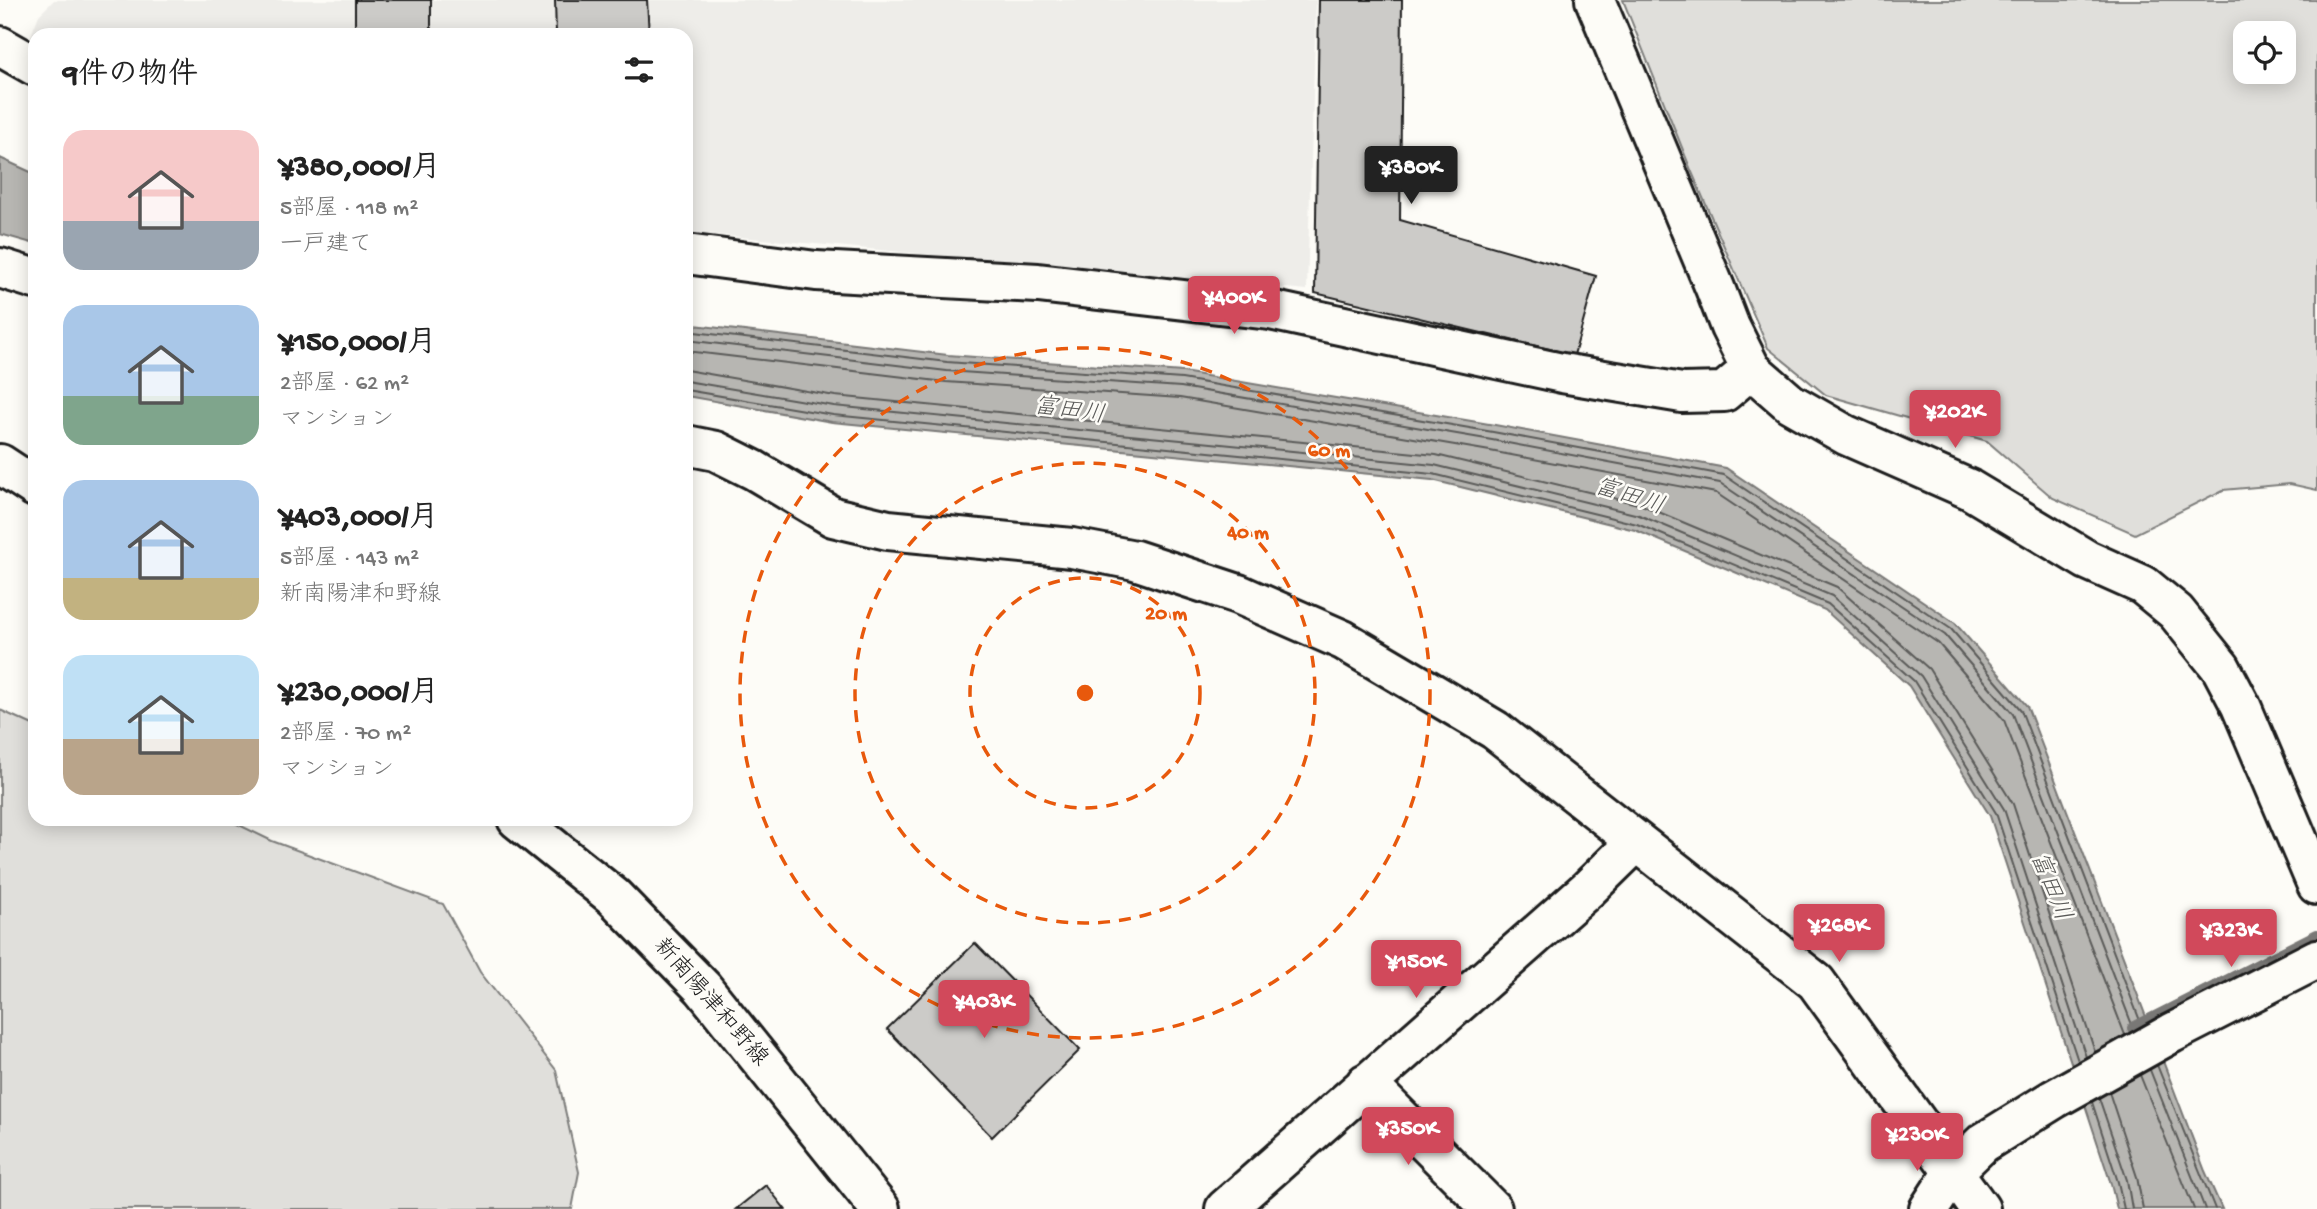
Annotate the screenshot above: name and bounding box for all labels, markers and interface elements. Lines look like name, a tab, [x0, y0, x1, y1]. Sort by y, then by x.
map controls	[2233, 21, 2296, 84]
button: locate	[2233, 21, 2296, 84]
icon: filters	[620, 51, 658, 89]
text: 9件の物件	[63, 59, 198, 94]
pin: ¥380K	[1362, 146, 1460, 206]
text: ¥380,000/月	[280, 152, 441, 187]
text: ¥380K	[1381, 155, 1441, 182]
icon: home	[119, 158, 203, 242]
text: 5部屋 · 118 m²	[280, 196, 418, 223]
text: 一戸建て	[280, 232, 372, 259]
pin: ¥400K	[1185, 276, 1283, 336]
text: ¥400K	[1204, 285, 1264, 312]
text: ¥150,000/月	[280, 327, 437, 362]
icon: home	[119, 333, 203, 417]
text: 2部屋 · 62 m²	[280, 371, 409, 398]
pin: ¥202K	[1906, 391, 2004, 450]
water label: 富田川	[1031, 392, 1107, 431]
text: ¥202K	[1926, 399, 1984, 426]
text: マンション	[280, 407, 394, 434]
text: 60 m	[1308, 440, 1350, 465]
water label: 富田川	[1590, 472, 1668, 523]
text: ¥403,000/月	[280, 502, 438, 537]
icon: home	[119, 508, 203, 592]
text: 40 m	[1226, 522, 1269, 547]
text: 5部屋 · 143 m²	[280, 546, 419, 573]
text: 新南陽津和野線	[280, 582, 441, 609]
text: 20 m	[1145, 603, 1187, 628]
text: ¥230,000/月	[280, 677, 439, 712]
centre of rings	[1073, 681, 1097, 705]
icon: home	[119, 683, 203, 767]
text: 2部屋 · 70 m²	[280, 721, 411, 748]
text: マンション	[280, 757, 394, 784]
water label: 富田川	[2022, 848, 2077, 926]
pin: ¥268K	[1790, 904, 1888, 964]
pin: ¥323K	[2182, 909, 2280, 969]
text: ¥268K	[1810, 913, 1868, 940]
text: ¥323K	[2202, 918, 2260, 945]
street label: 新南陽津和野線	[647, 933, 774, 1073]
pin: ¥150K	[1367, 940, 1465, 1000]
text: ¥150K	[1387, 949, 1445, 976]
pin: ¥403K	[935, 981, 1033, 1040]
text: ¥403K	[954, 989, 1014, 1016]
pin: ¥350K	[1359, 1108, 1457, 1167]
pin: ¥230K	[1868, 1114, 1966, 1173]
text: ¥350K	[1378, 1116, 1438, 1143]
text: ¥230K	[1887, 1122, 1947, 1149]

